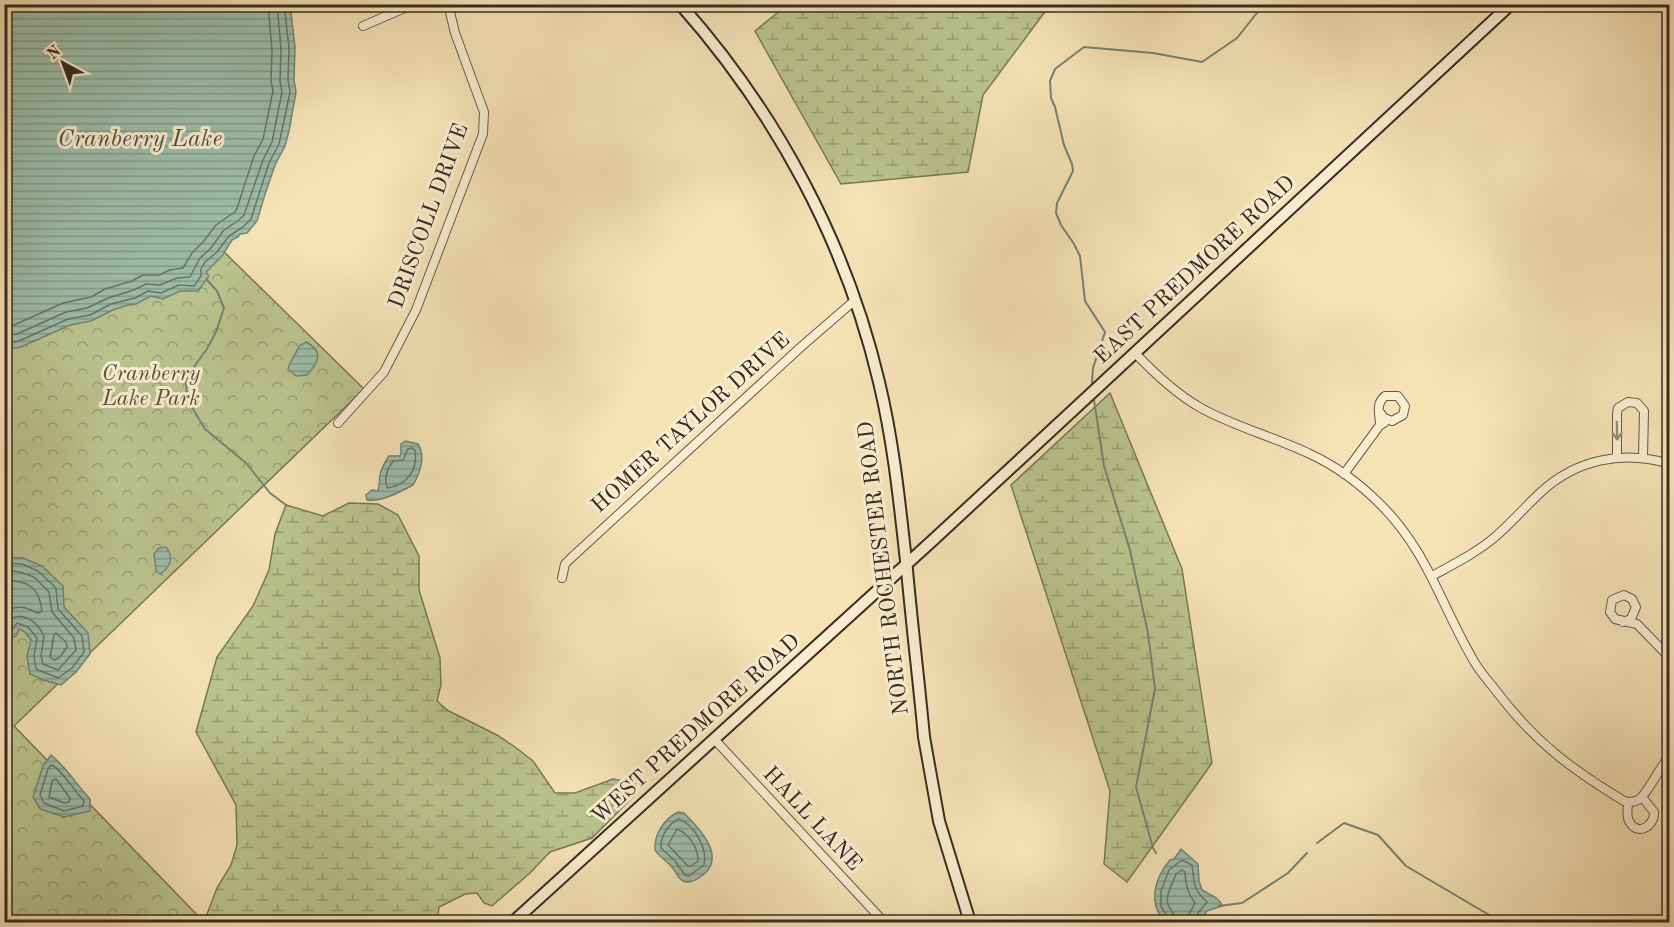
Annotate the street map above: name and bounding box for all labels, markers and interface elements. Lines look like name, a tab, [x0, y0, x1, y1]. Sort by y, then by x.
north arrow	[33, 33, 93, 93]
text: N	[45, 43, 65, 63]
street label: DRISCOLL DRIVE	[385, 121, 473, 311]
water label: Cranberry Lake	[58, 128, 223, 152]
street label: EAST PREDMORE ROAD	[1090, 171, 1300, 369]
street label: HOMER TAYLOR DRIVE	[588, 328, 794, 518]
park label: Cranberry Lake Park	[101, 363, 201, 410]
street label: NORTH ROCHESTER ROAD	[855, 420, 913, 716]
one-way arrow	[1611, 421, 1623, 441]
street label: WEST PREDMORE ROAD	[588, 630, 804, 828]
street label: HALL LANE	[758, 763, 866, 875]

